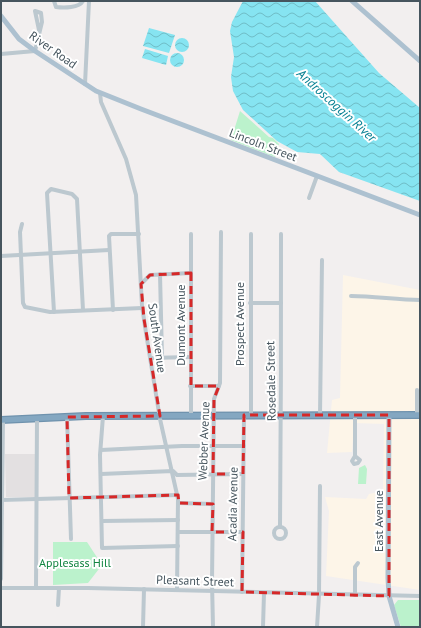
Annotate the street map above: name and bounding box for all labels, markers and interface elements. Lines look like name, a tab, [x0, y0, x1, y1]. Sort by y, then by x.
street label: River Road	[27, 28, 80, 71]
water label: Androscoggin River	[293, 65, 381, 146]
street label: Lincoln Street	[227, 125, 299, 164]
street label: Prospect Avenue	[232, 282, 247, 366]
street label: Dumont Avenue	[173, 284, 188, 366]
street label: South Avenue	[145, 302, 170, 374]
street label: Rosedale Street	[262, 341, 279, 421]
street label: Webber Avenue	[195, 401, 212, 481]
street label: Acadia Avenue	[224, 467, 241, 541]
street label: East Avenue	[371, 490, 386, 552]
park label: Applesass Hill	[39, 555, 112, 570]
street label: Pleasant Street	[156, 572, 234, 589]

